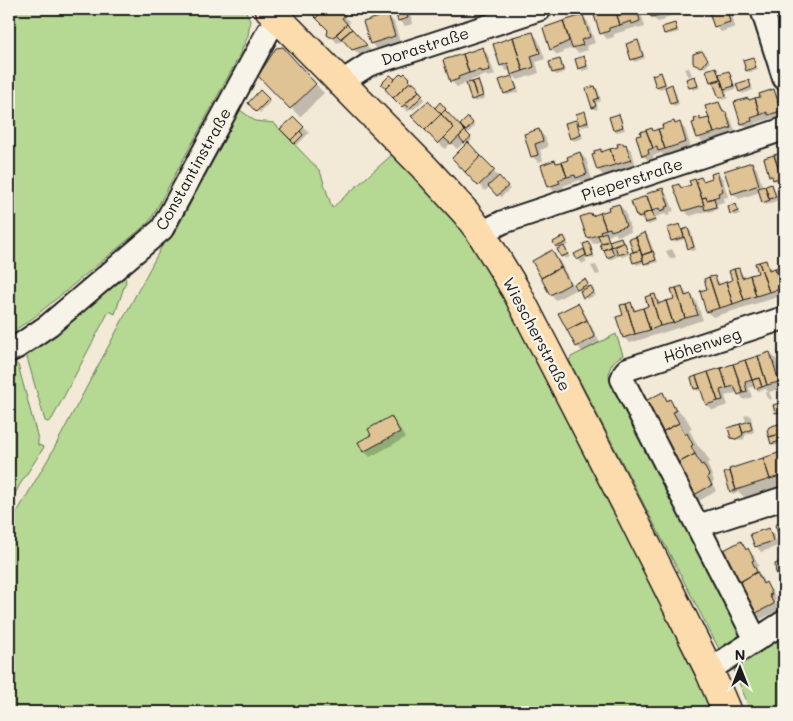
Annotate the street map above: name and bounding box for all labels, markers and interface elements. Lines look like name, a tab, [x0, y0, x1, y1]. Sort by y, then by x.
street label: Dorastraße	[378, 21, 472, 70]
street label: Constantinstraße	[150, 104, 235, 234]
street label: Pieperstraße	[579, 152, 685, 205]
street label: Wiescherstraße	[499, 273, 576, 394]
street label: Höhenweg	[660, 322, 743, 367]
north arrow	[716, 644, 766, 694]
text: N	[735, 645, 745, 664]

